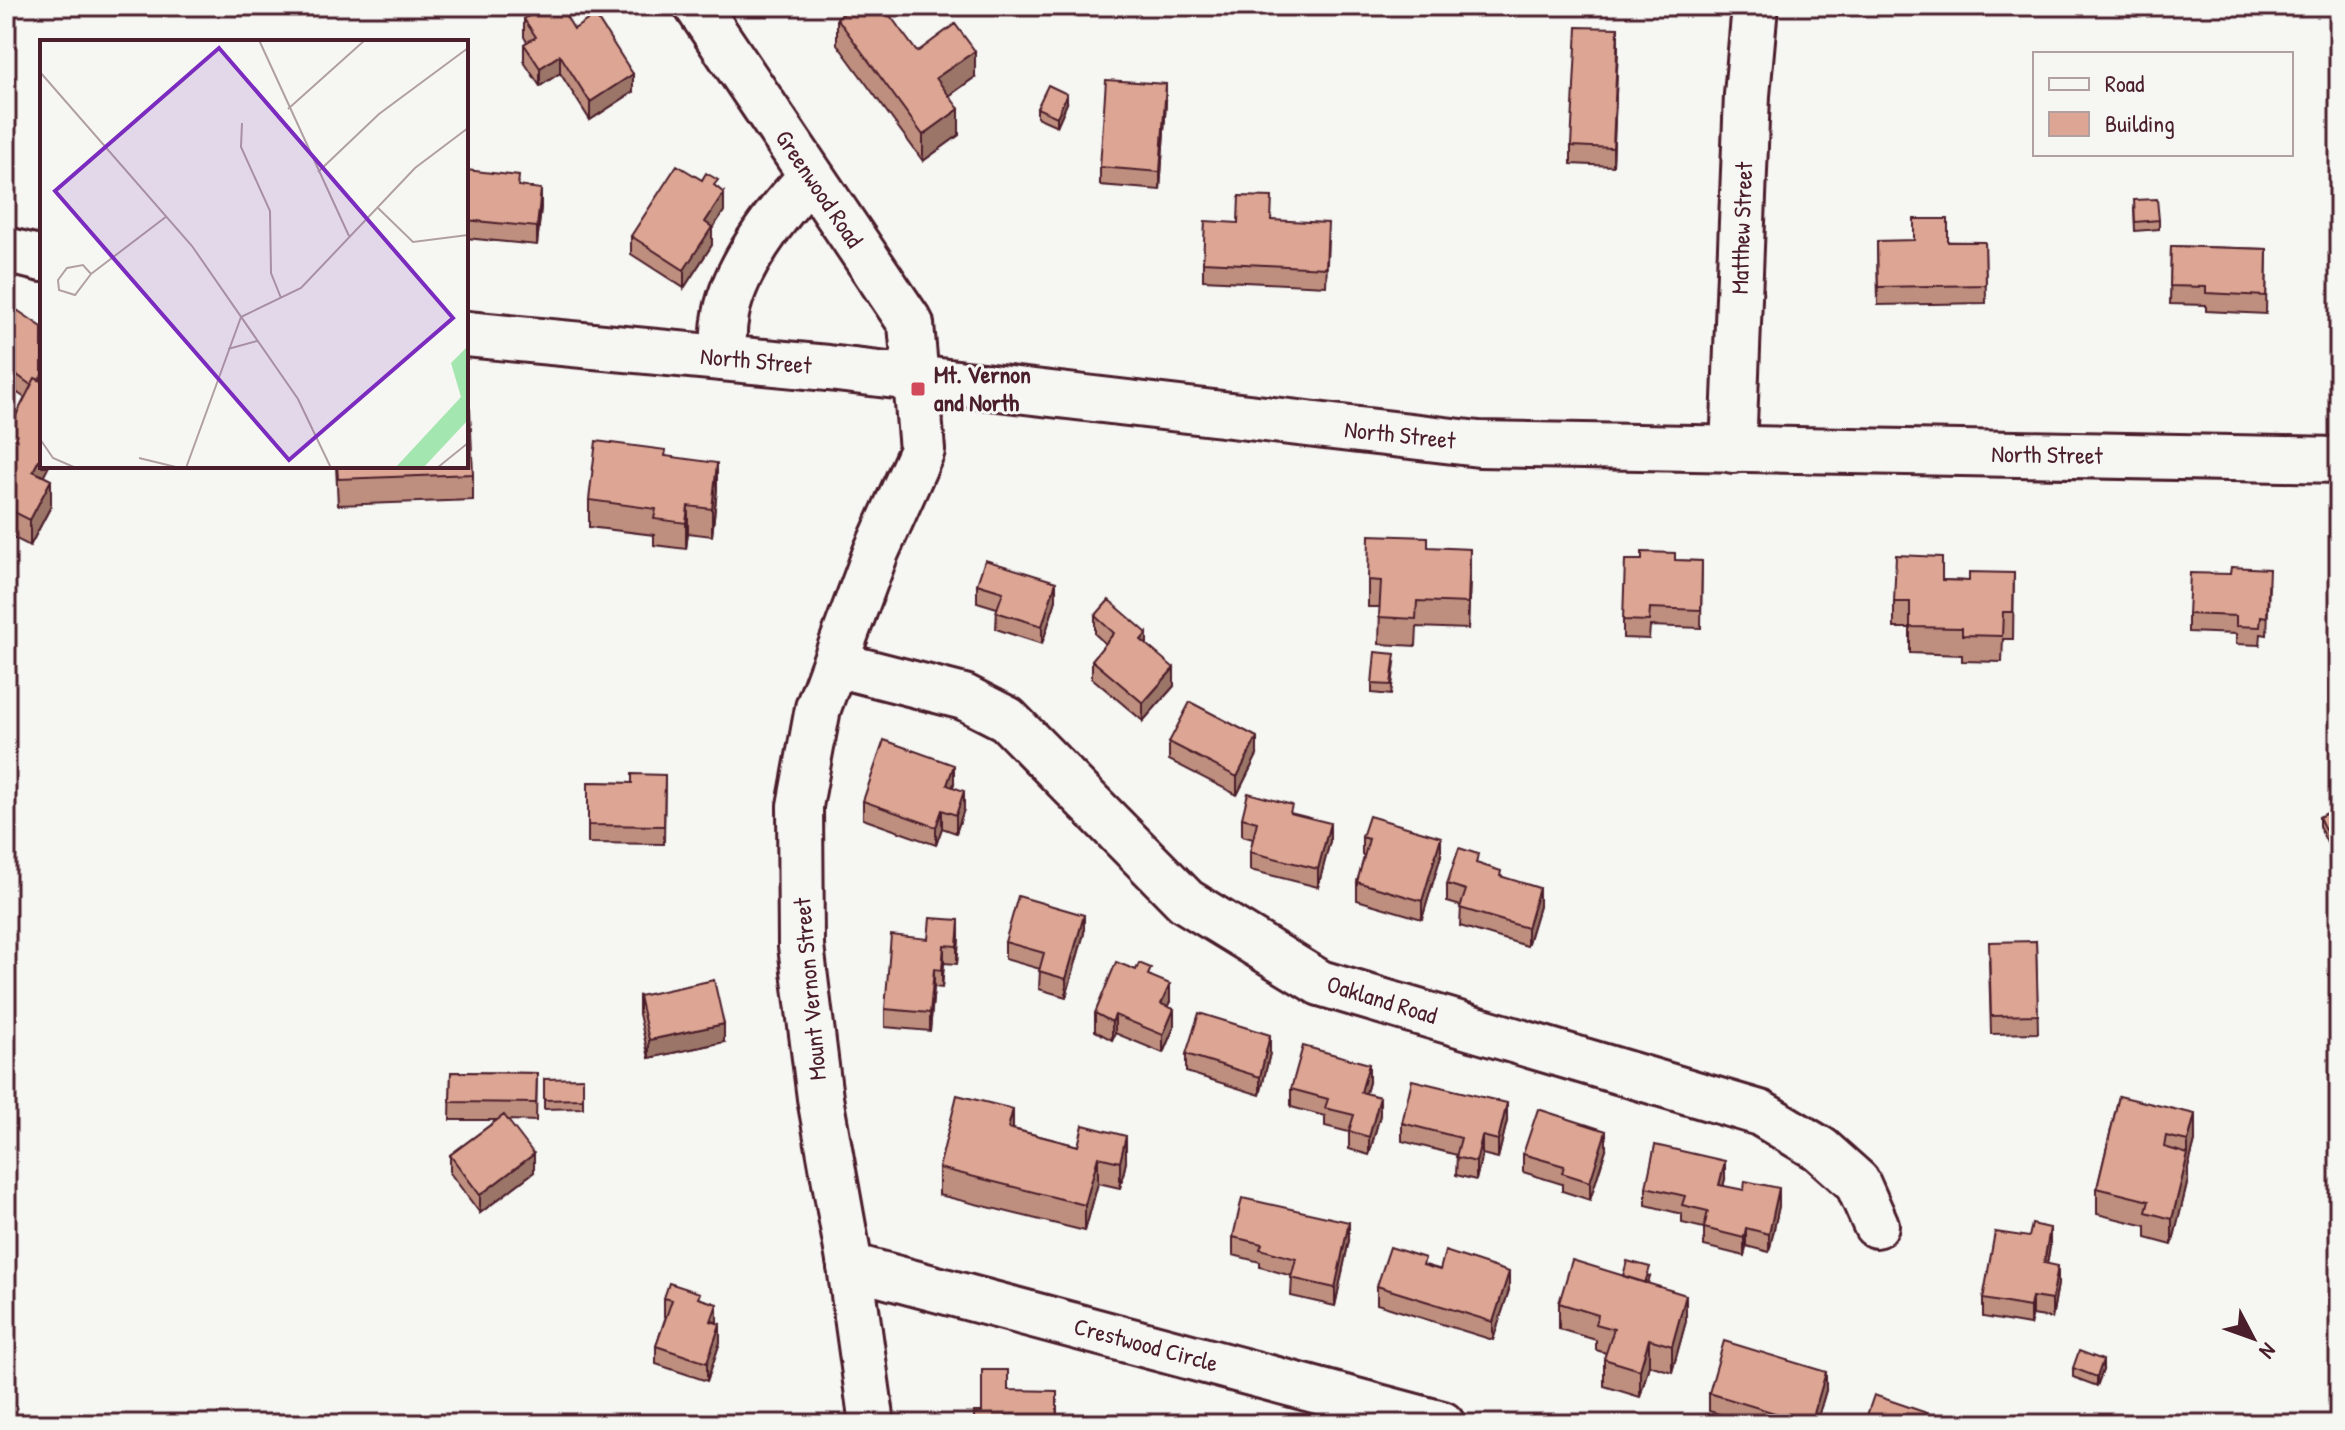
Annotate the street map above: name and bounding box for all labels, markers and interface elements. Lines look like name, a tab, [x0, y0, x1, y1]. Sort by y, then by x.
inset map	[40, 40, 468, 468]
legend	[2033, 52, 2293, 156]
text: Road	[2105, 67, 2144, 99]
text: Building	[2105, 107, 2175, 139]
street label: Greenwood Road	[769, 123, 871, 254]
street label: Matthew Street	[1723, 161, 1759, 295]
street label: North Street	[699, 339, 814, 381]
place label: Mt. Vernon and North	[934, 358, 1031, 418]
marker: Mt. Vernon and North	[909, 380, 927, 398]
street label: North Street	[1343, 412, 1458, 456]
street label: North Street	[1991, 437, 2104, 471]
street label: Mount Vernon Street	[785, 896, 833, 1082]
street label: Oakland Road	[1323, 967, 1441, 1031]
north arrow	[2213, 1298, 2293, 1378]
street label: Crestwood Circle	[1071, 1309, 1222, 1379]
text: N	[2253, 1337, 2283, 1366]

